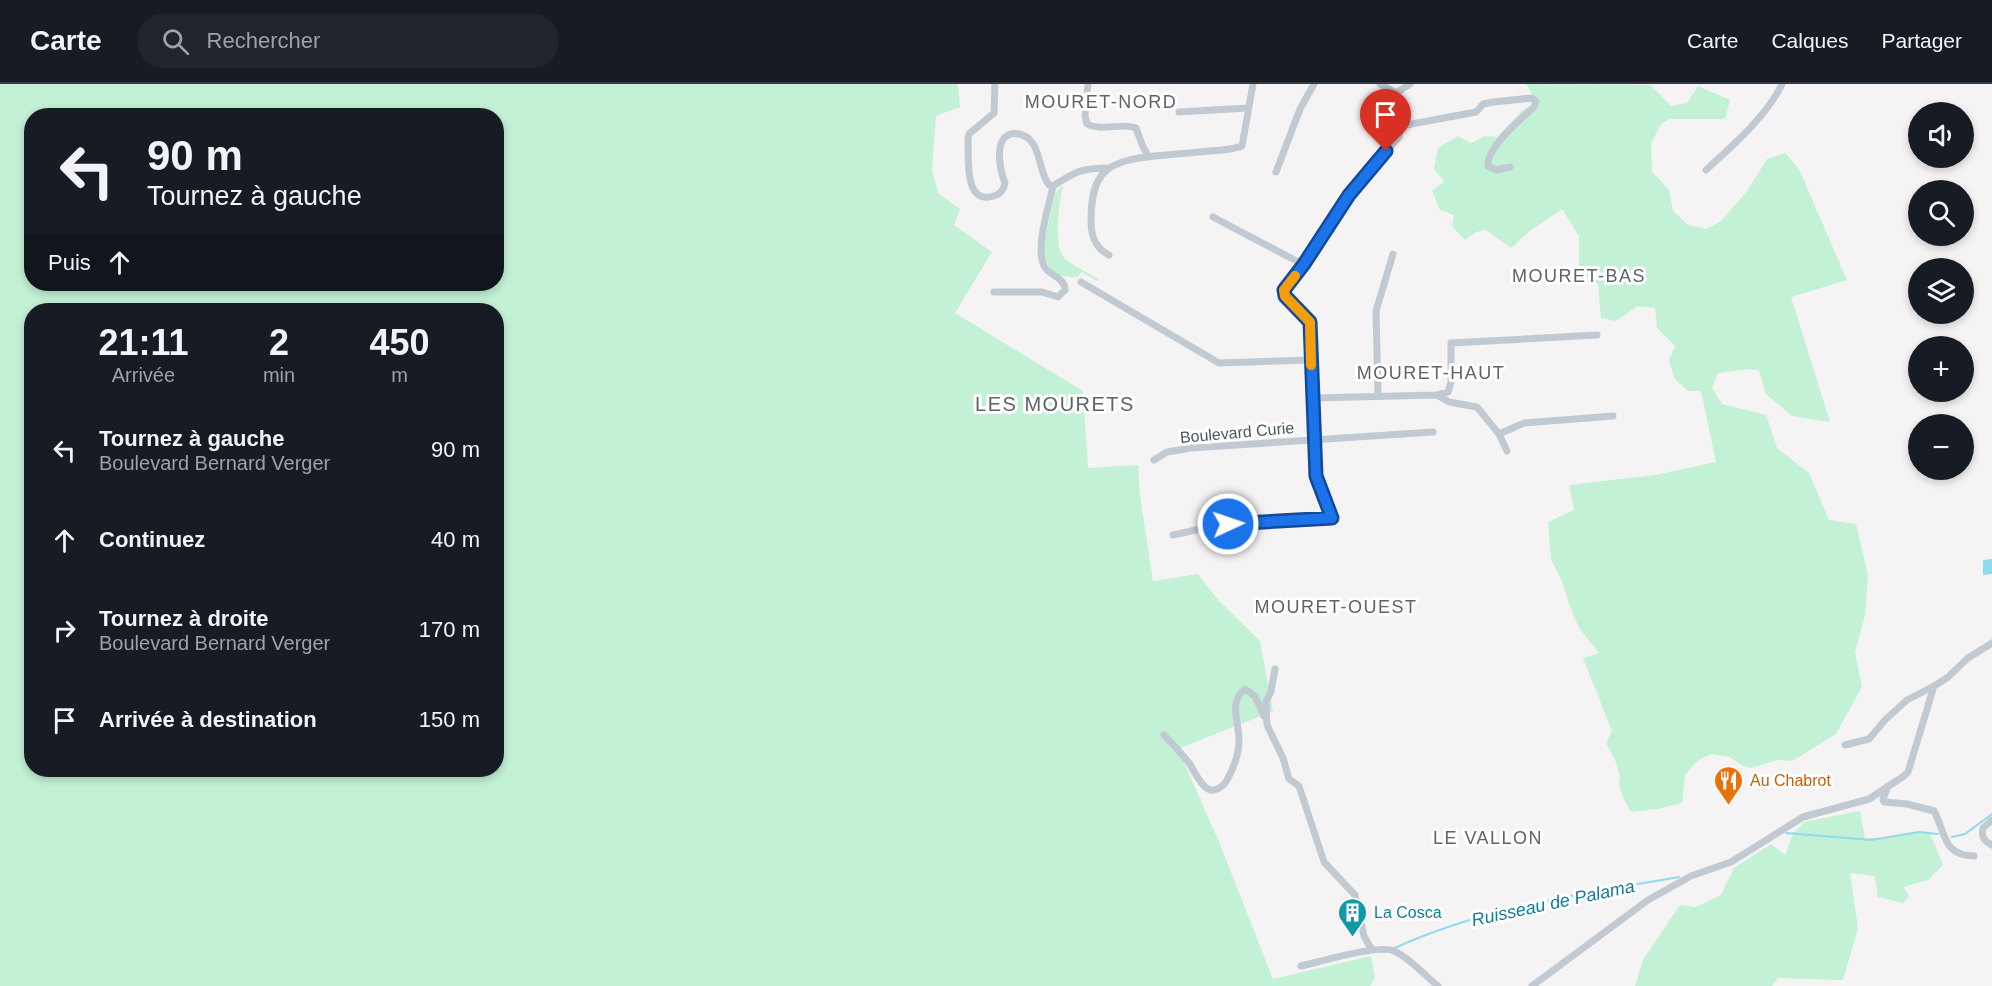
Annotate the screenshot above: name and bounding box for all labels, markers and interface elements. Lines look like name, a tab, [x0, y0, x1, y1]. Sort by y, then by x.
search box	[138, 14, 558, 68]
text: Carte	[30, 25, 102, 56]
icon: search	[159, 25, 192, 58]
text: Rechercher	[207, 28, 320, 53]
text: Carte	[1687, 29, 1738, 52]
text: Calques	[1771, 29, 1848, 52]
text: Partager	[1881, 29, 1962, 52]
pin	[1360, 89, 1411, 151]
district label: MOURET-NORD	[1025, 92, 1177, 112]
icon: arrive	[1369, 98, 1402, 131]
map controls	[1908, 102, 1974, 480]
button: sound	[1908, 102, 1974, 168]
icon: left	[48, 132, 126, 210]
text: 90 m	[147, 132, 243, 179]
button: search	[1908, 180, 1974, 246]
text: Tournez à gauche	[147, 181, 362, 211]
icon: ahead	[103, 246, 136, 279]
text: Puis	[48, 250, 91, 275]
button: layers	[1908, 258, 1974, 324]
district label: MOURET-BAS	[1512, 266, 1646, 286]
text: 21:11	[98, 322, 188, 363]
text: 2	[269, 322, 289, 363]
text: 450	[370, 322, 430, 363]
button: +	[1908, 336, 1974, 402]
district label: MOURET-HAUT	[1357, 363, 1505, 383]
text: Arrivée	[112, 364, 175, 386]
text: min	[263, 364, 295, 386]
text: m	[391, 364, 408, 386]
district label: LES MOURETS	[975, 393, 1135, 415]
button: −	[1908, 414, 1974, 480]
street label: Boulevard Curie	[1179, 419, 1295, 446]
text: Tournez à gauche	[99, 426, 284, 451]
icon: left	[48, 434, 81, 467]
text: 90 m	[431, 437, 480, 462]
text: Boulevard Bernard Verger	[99, 452, 330, 474]
position arrow	[1196, 492, 1260, 556]
icon: ahead	[48, 524, 81, 557]
text: Continuez	[99, 527, 205, 552]
text: 40 m	[431, 527, 480, 552]
district label: MOURET-OUEST	[1254, 597, 1418, 617]
text: Tournez à droite	[99, 606, 269, 631]
icon: right	[48, 614, 81, 647]
text: 170 m	[419, 617, 480, 642]
text: Boulevard Bernard Verger	[99, 632, 330, 654]
icon: arrive	[48, 704, 81, 737]
text: Arrivée à destination	[99, 707, 317, 732]
text: 150 m	[419, 707, 480, 732]
restaurant icon: Au Chabrot	[1713, 764, 1745, 806]
place label: Au Chabrot	[1750, 772, 1831, 789]
district label: LE VALLON	[1433, 828, 1543, 848]
water label: Ruisseau de Palama	[1470, 876, 1636, 930]
building icon: La Cosca	[1337, 896, 1369, 938]
place label: La Cosca	[1374, 904, 1442, 921]

